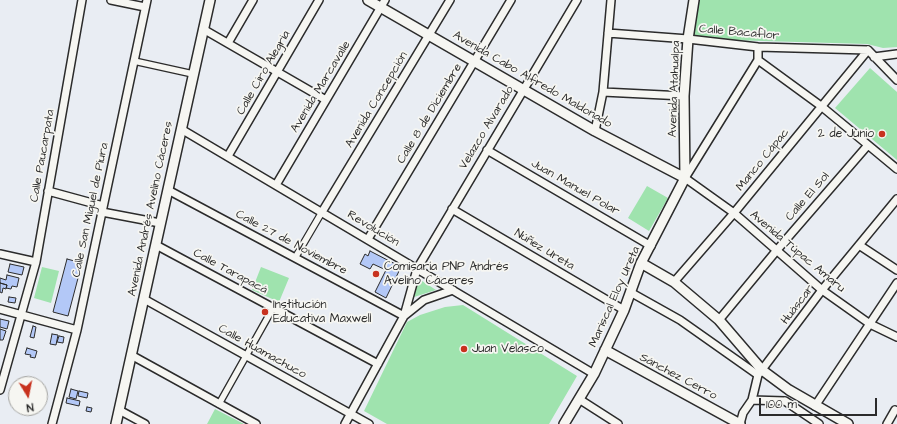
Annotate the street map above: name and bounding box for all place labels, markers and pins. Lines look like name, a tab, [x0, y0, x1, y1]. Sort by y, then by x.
place label: 2 de Junio	[818, 127, 874, 141]
marker: 2 de Junio	[877, 129, 887, 139]
place label: Comisaría PNP Andrés Avelino Cáceres	[384, 260, 508, 288]
marker: Comisaría PNP Andrés Avelino Cáceres	[371, 269, 381, 279]
place label: Institución Educativa Maxwell	[273, 298, 371, 326]
marker: Institución Educativa Maxwell	[260, 307, 270, 317]
place label: Juan Velasco	[472, 342, 544, 356]
marker: Juan Velasco	[459, 344, 469, 354]

